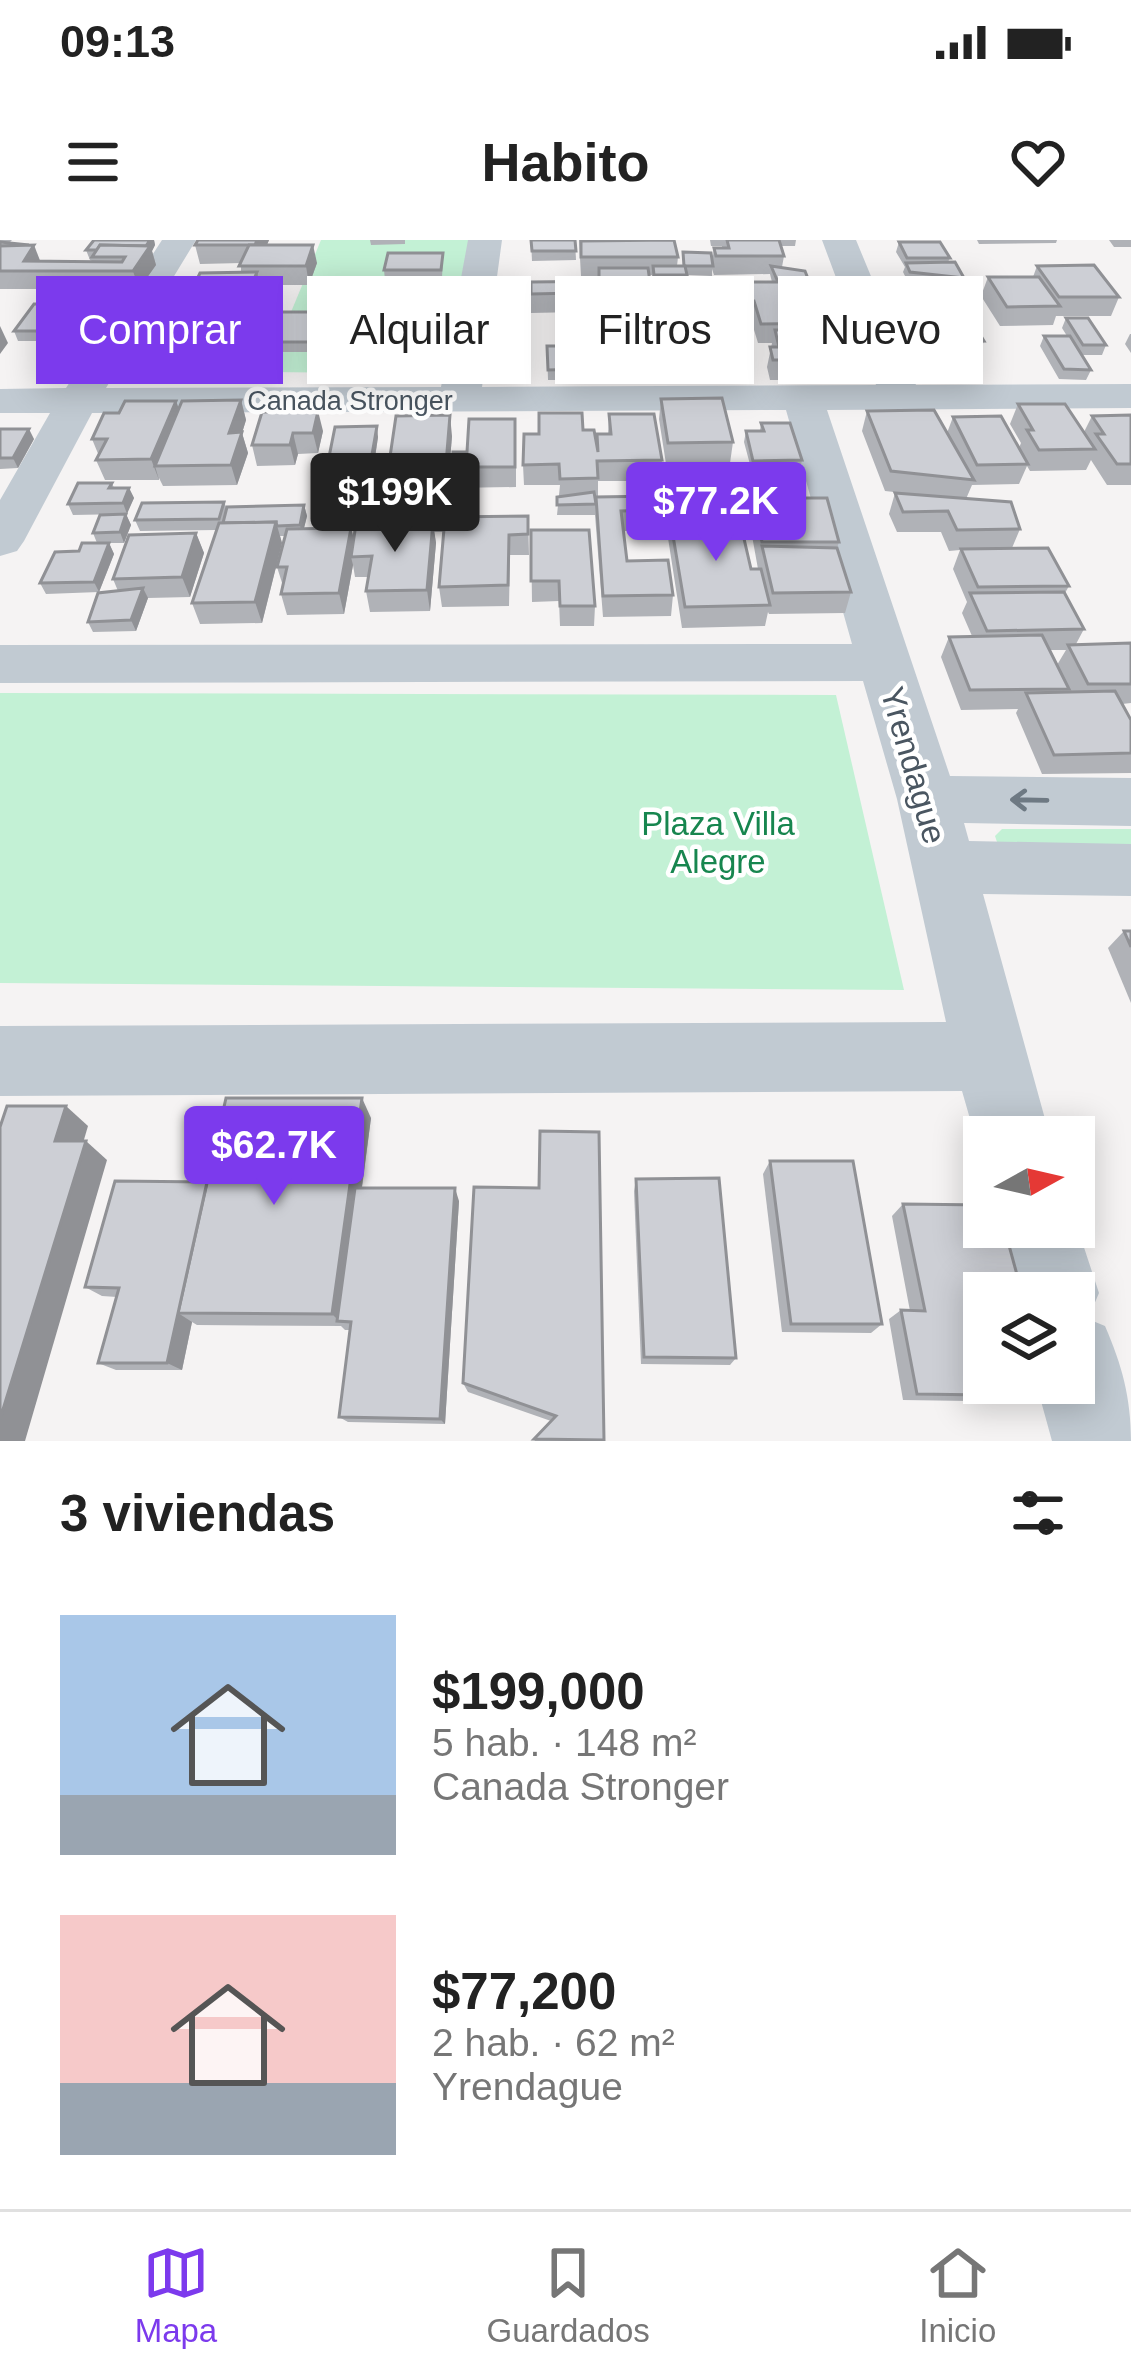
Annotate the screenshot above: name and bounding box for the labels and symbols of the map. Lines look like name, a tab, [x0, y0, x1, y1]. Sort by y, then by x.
street label: Canada Stronger	[247, 386, 453, 416]
pin: $199K	[311, 453, 479, 555]
pin: $77.2K	[618, 462, 814, 564]
street label: Yrendague	[873, 682, 954, 848]
one-way arrow	[1010, 789, 1049, 812]
park label: Plaza Villa Alegre	[641, 805, 795, 880]
pin: $62.7K	[176, 1106, 372, 1208]
north arrow	[963, 1116, 1095, 1248]

